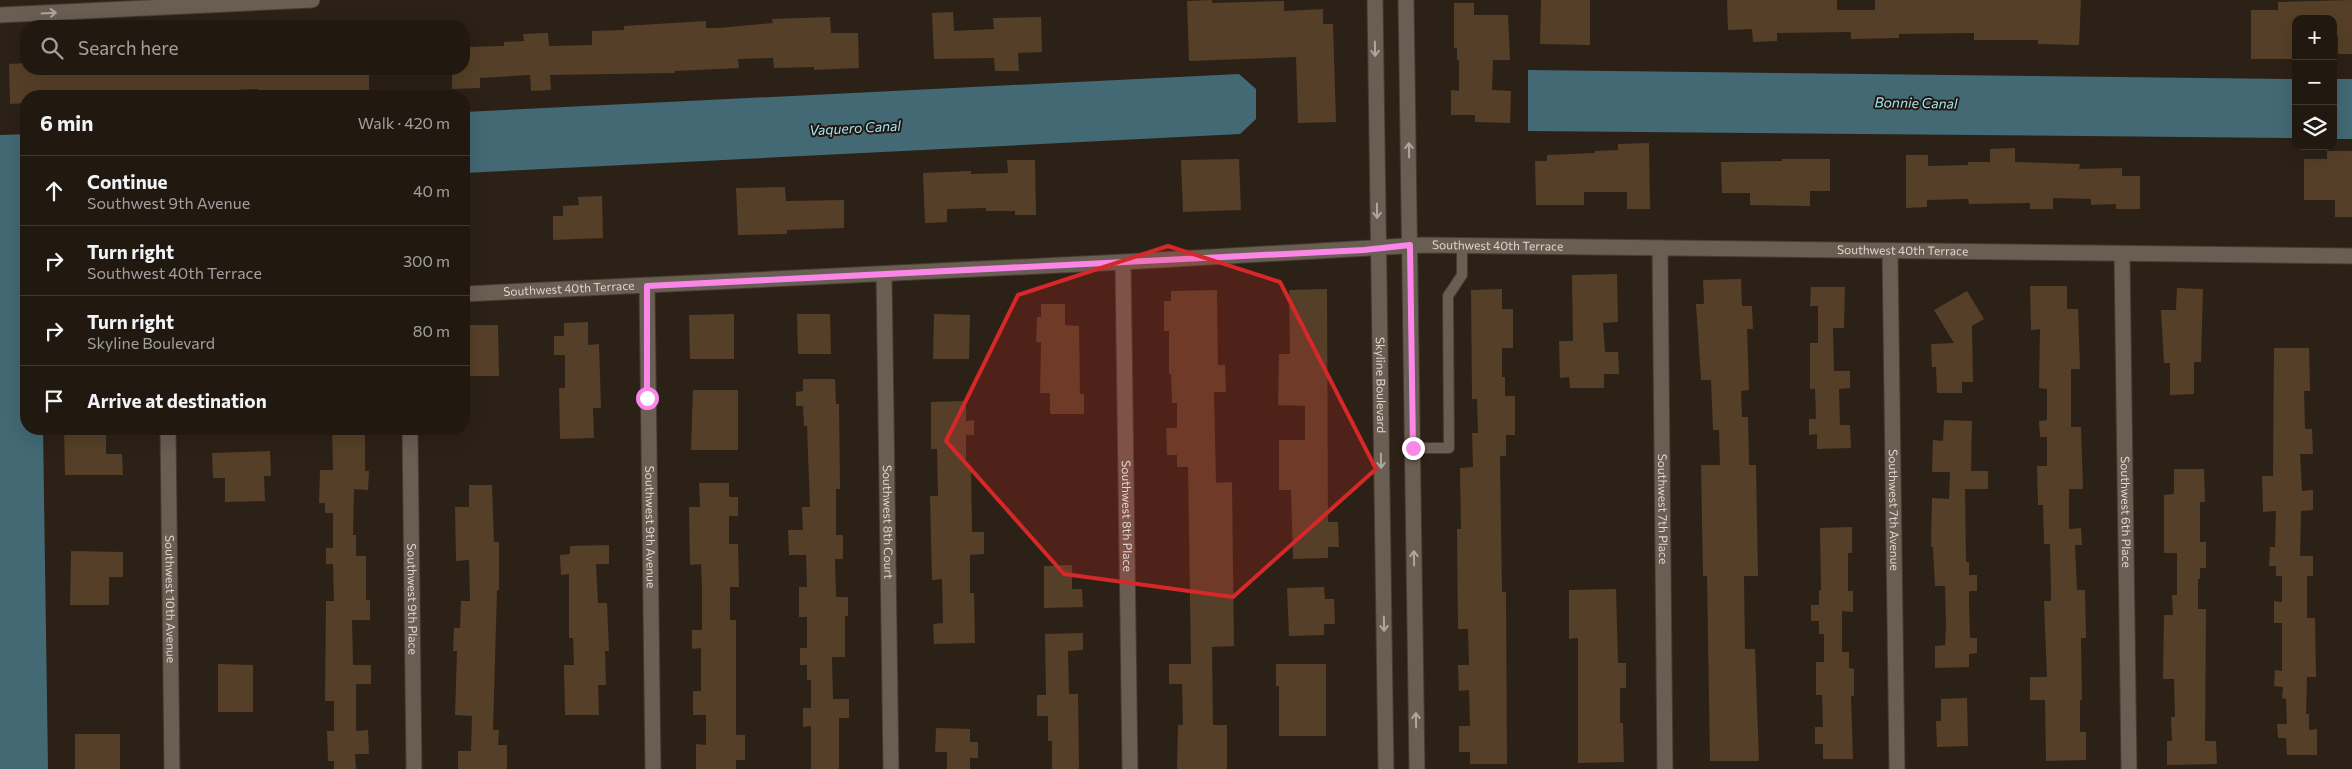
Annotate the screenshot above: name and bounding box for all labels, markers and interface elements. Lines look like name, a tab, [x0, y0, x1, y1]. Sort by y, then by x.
one-way arrow	[40, 8, 56, 18]
map controls	[2292, 15, 2337, 150]
button: +	[2292, 15, 2337, 60]
search box	[20, 20, 470, 75]
icon: search	[38, 34, 66, 62]
text: Search here	[78, 36, 178, 59]
one-way arrow	[1370, 40, 1380, 56]
button: −	[2292, 60, 2337, 105]
water label: Bonnie Canal	[1874, 93, 1958, 112]
button: layers	[2292, 105, 2337, 150]
text: 6 min	[40, 110, 93, 135]
text: Walk · 420 m	[358, 113, 450, 132]
water label: Vaquero Canal	[809, 117, 902, 138]
one-way arrow	[1404, 143, 1414, 159]
text: Continue	[87, 170, 167, 193]
icon: ahead	[40, 177, 68, 205]
text: 40 m	[413, 181, 450, 200]
text: Southwest 9th Avenue	[87, 193, 250, 212]
one-way arrow	[1372, 202, 1382, 219]
street label: Southwest 40th Terrace	[1432, 237, 1563, 253]
text: Turn right	[87, 240, 174, 263]
street label: Southwest 40th Terrace	[1837, 242, 1968, 257]
icon: right	[40, 247, 68, 275]
text: 300 m	[403, 251, 450, 270]
text: Southwest 40th Terrace	[87, 263, 262, 282]
street label: Southwest 40th Terrace	[503, 278, 635, 298]
text: Turn right	[87, 310, 174, 333]
icon: right	[40, 317, 68, 345]
text: 80 m	[413, 321, 450, 340]
text: Skyline Boulevard	[87, 333, 215, 352]
street label: Skyline Boulevard	[1374, 337, 1389, 433]
icon: arrive	[40, 387, 68, 415]
route start	[636, 387, 659, 410]
text: Arrive at destination	[87, 389, 267, 412]
route end	[1402, 437, 1425, 460]
street label: Southwest 7th Avenue	[1887, 449, 1902, 571]
one-way arrow	[1376, 452, 1386, 469]
street label: Southwest 7th Place	[1656, 454, 1671, 564]
street label: Southwest 6th Place	[2119, 456, 2134, 568]
street label: Southwest 8th Place	[1120, 460, 1135, 572]
street label: Southwest 8th Court	[881, 465, 896, 579]
street label: Southwest 9th Avenue	[643, 466, 659, 588]
street label: Southwest 10th Avenue	[163, 535, 179, 663]
street label: Southwest 9th Place	[405, 543, 421, 655]
one-way arrow	[1409, 550, 1419, 566]
one-way arrow	[1379, 615, 1389, 631]
one-way arrow	[1411, 713, 1421, 729]

